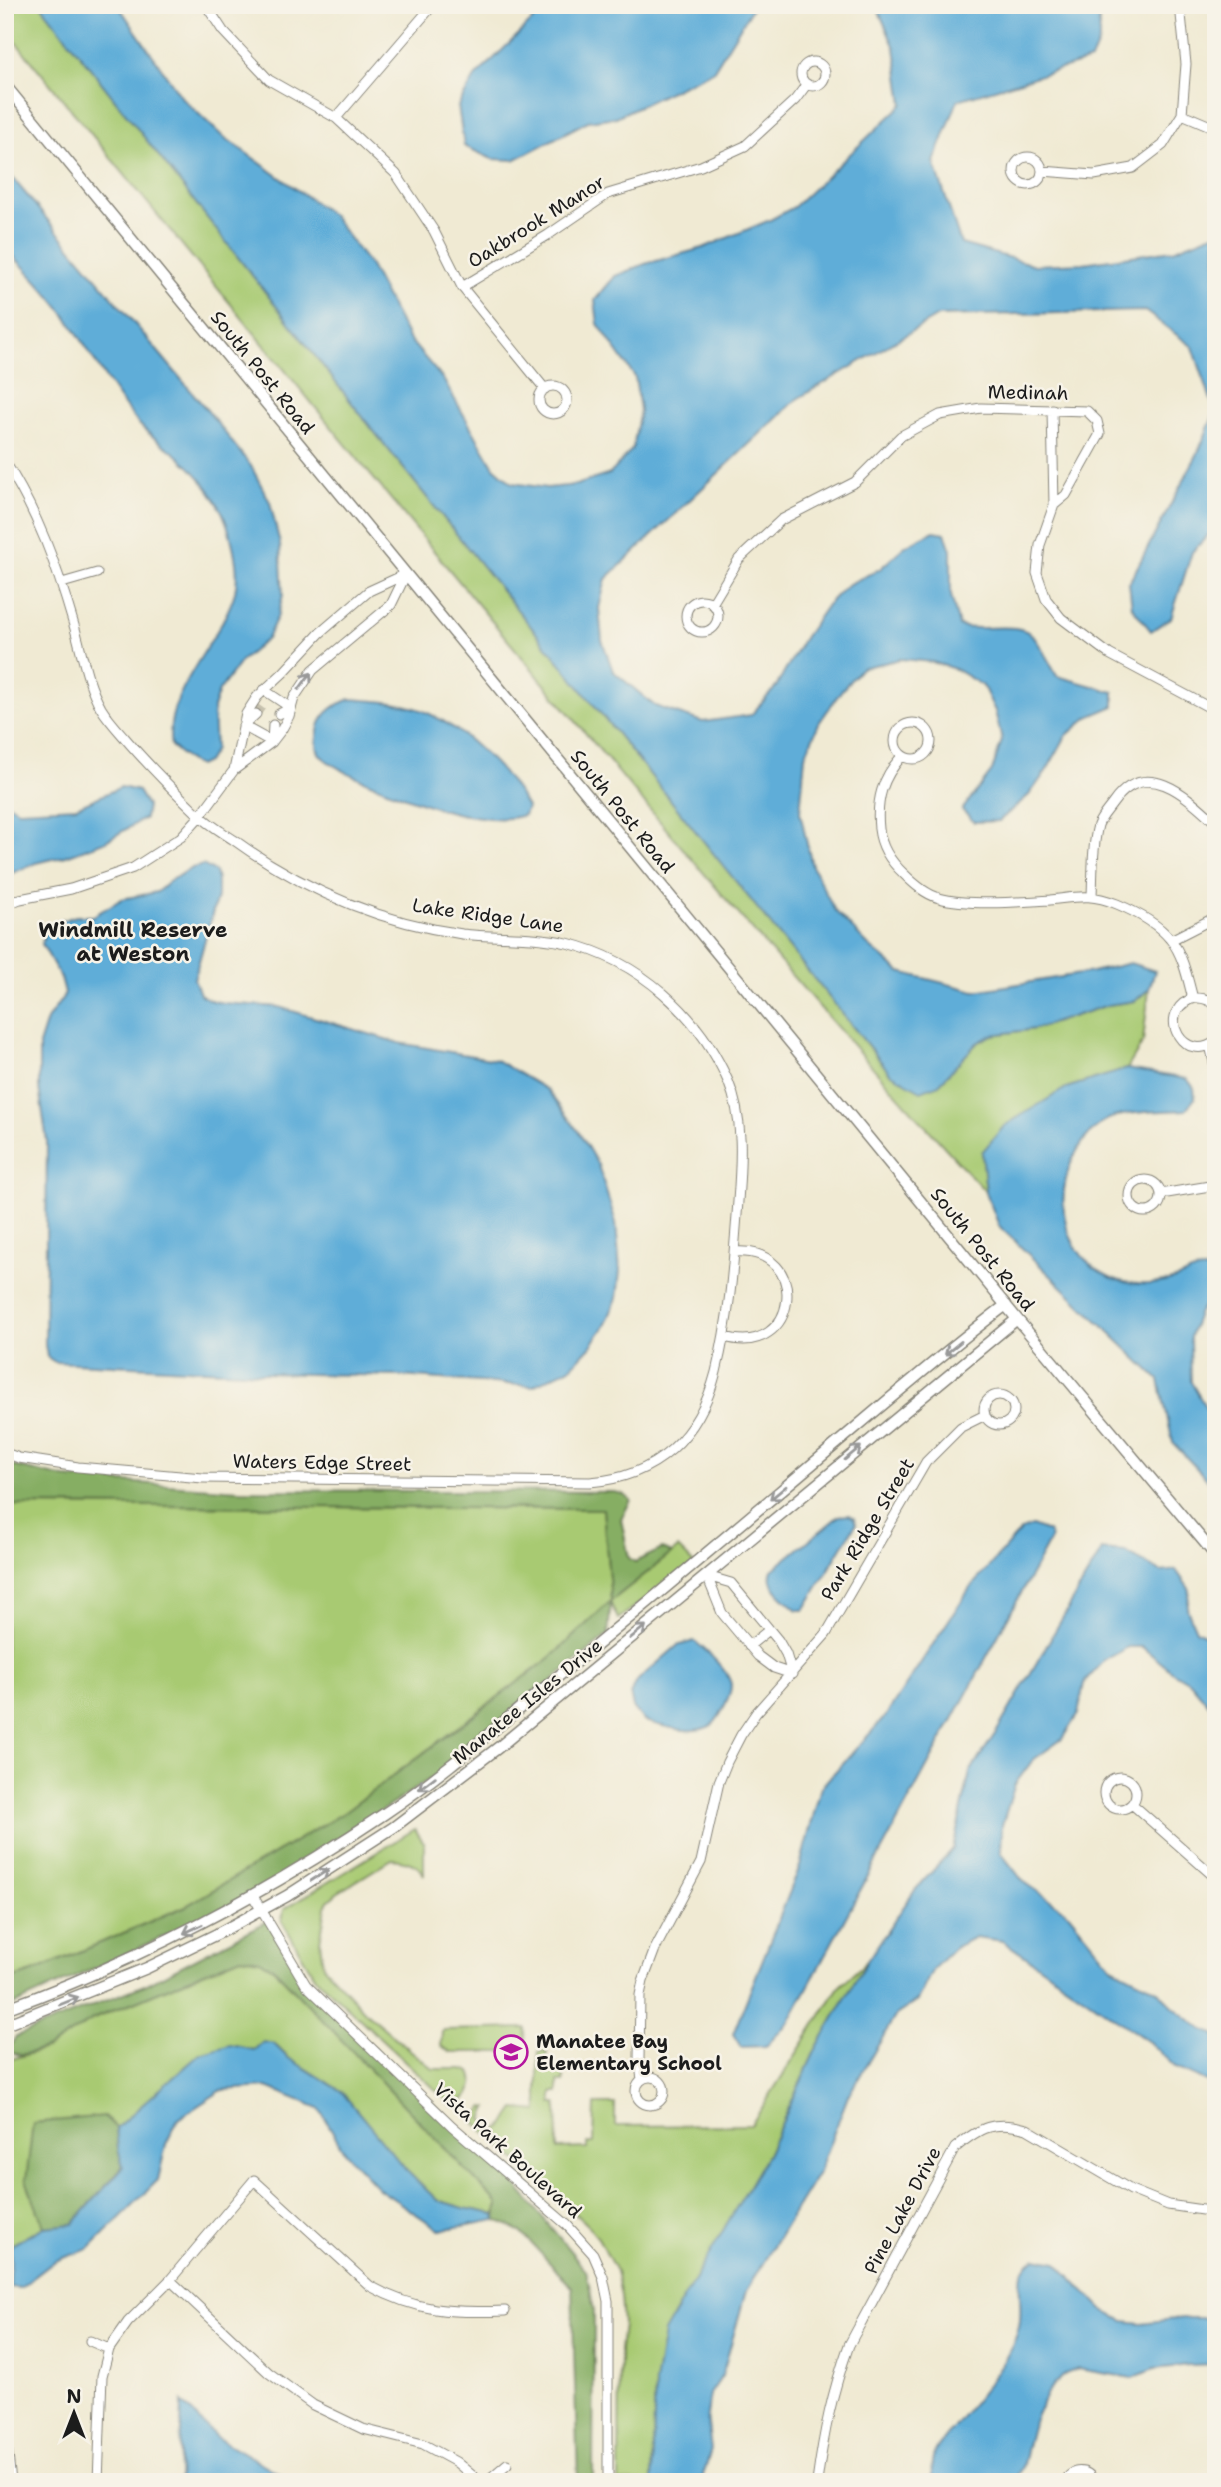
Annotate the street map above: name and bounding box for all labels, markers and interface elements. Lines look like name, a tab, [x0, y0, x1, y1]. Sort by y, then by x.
street label: Oakbrook Manor	[463, 169, 610, 274]
street label: South Post Road	[205, 305, 320, 439]
street label: Medinah	[987, 379, 1069, 406]
one-way arrow	[298, 672, 312, 691]
street label: South Post Road	[565, 744, 680, 878]
street label: Lake Ridge Lane	[411, 892, 565, 938]
district label: Windmill Reserve at Weston	[38, 916, 228, 968]
street label: South Post Road	[925, 1182, 1040, 1316]
one-way arrow	[944, 1340, 962, 1356]
one-way arrow	[844, 1446, 862, 1461]
street label: Waters Edge Street	[232, 1448, 412, 1477]
street label: Park Ridge Street	[815, 1453, 920, 1605]
one-way arrow	[769, 1485, 787, 1501]
one-way arrow	[629, 1625, 647, 1640]
street label: Manatee Isles Drive	[447, 1633, 608, 1770]
one-way arrow	[417, 1775, 436, 1790]
one-way arrow	[309, 1868, 329, 1882]
one-way arrow	[183, 1922, 204, 1936]
one-way arrow	[58, 1994, 80, 2007]
place label: Manatee Bay Elementary School	[536, 2029, 722, 2076]
school or university icon: Manatee Bay Elementary School	[492, 2033, 530, 2071]
street label: Vista Park Boulevard	[428, 2077, 587, 2224]
street label: Pine Lake Drive	[858, 2142, 947, 2278]
north arrow	[38, 2378, 108, 2448]
text: N	[66, 2384, 82, 2409]

